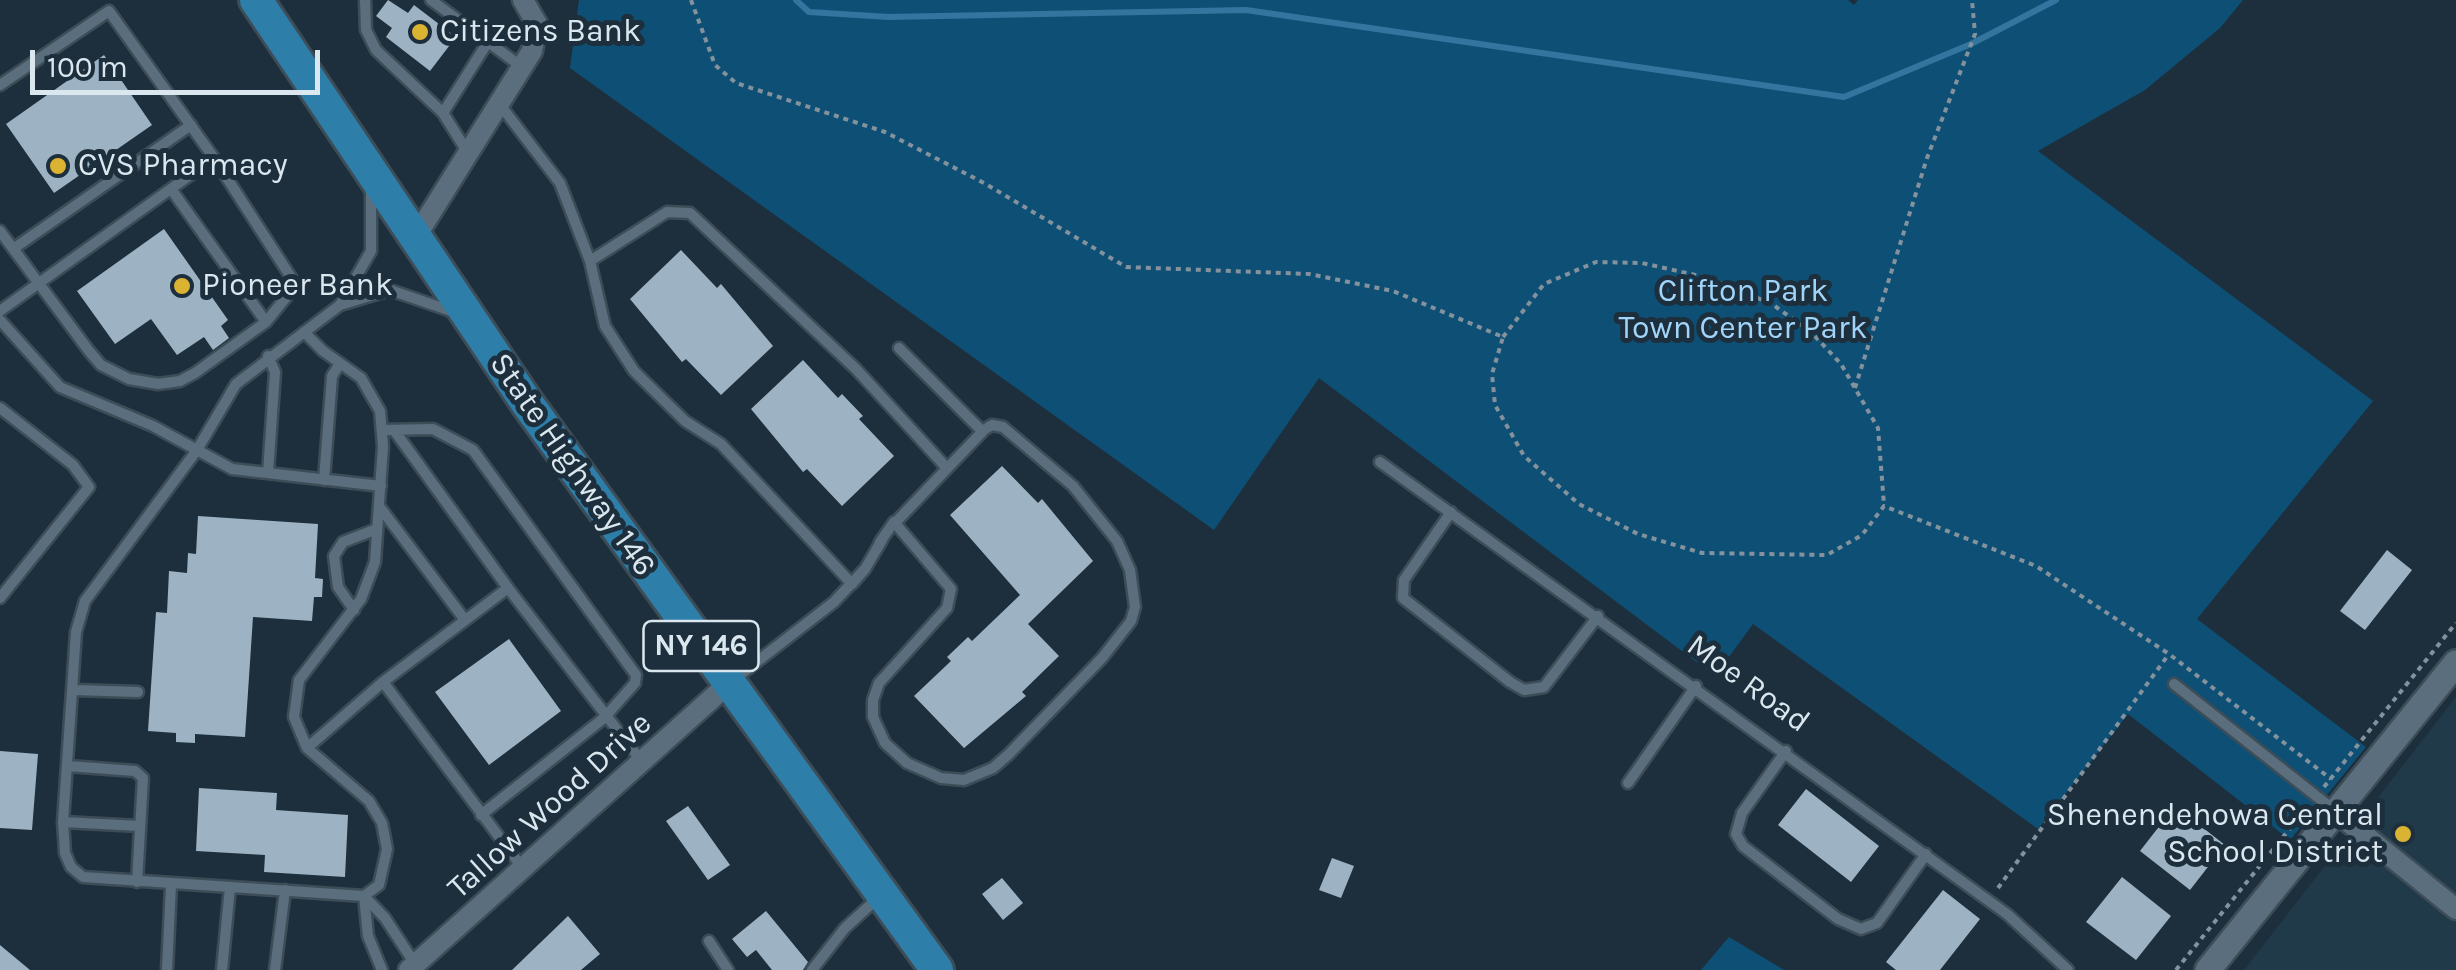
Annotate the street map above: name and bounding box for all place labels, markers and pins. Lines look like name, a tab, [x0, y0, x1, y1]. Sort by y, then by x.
place label: Citizens Bank	[440, 13, 641, 51]
marker: Citizens Bank	[409, 21, 431, 43]
place label: CVS Pharmacy	[78, 147, 288, 185]
marker: CVS Pharmacy	[47, 155, 69, 177]
place label: Pioneer Bank	[202, 267, 393, 305]
marker: Pioneer Bank	[171, 275, 193, 297]
place label: Shenendehowa Central School District	[2047, 797, 2383, 872]
marker: Shenendehowa Central School District	[2392, 823, 2414, 845]

